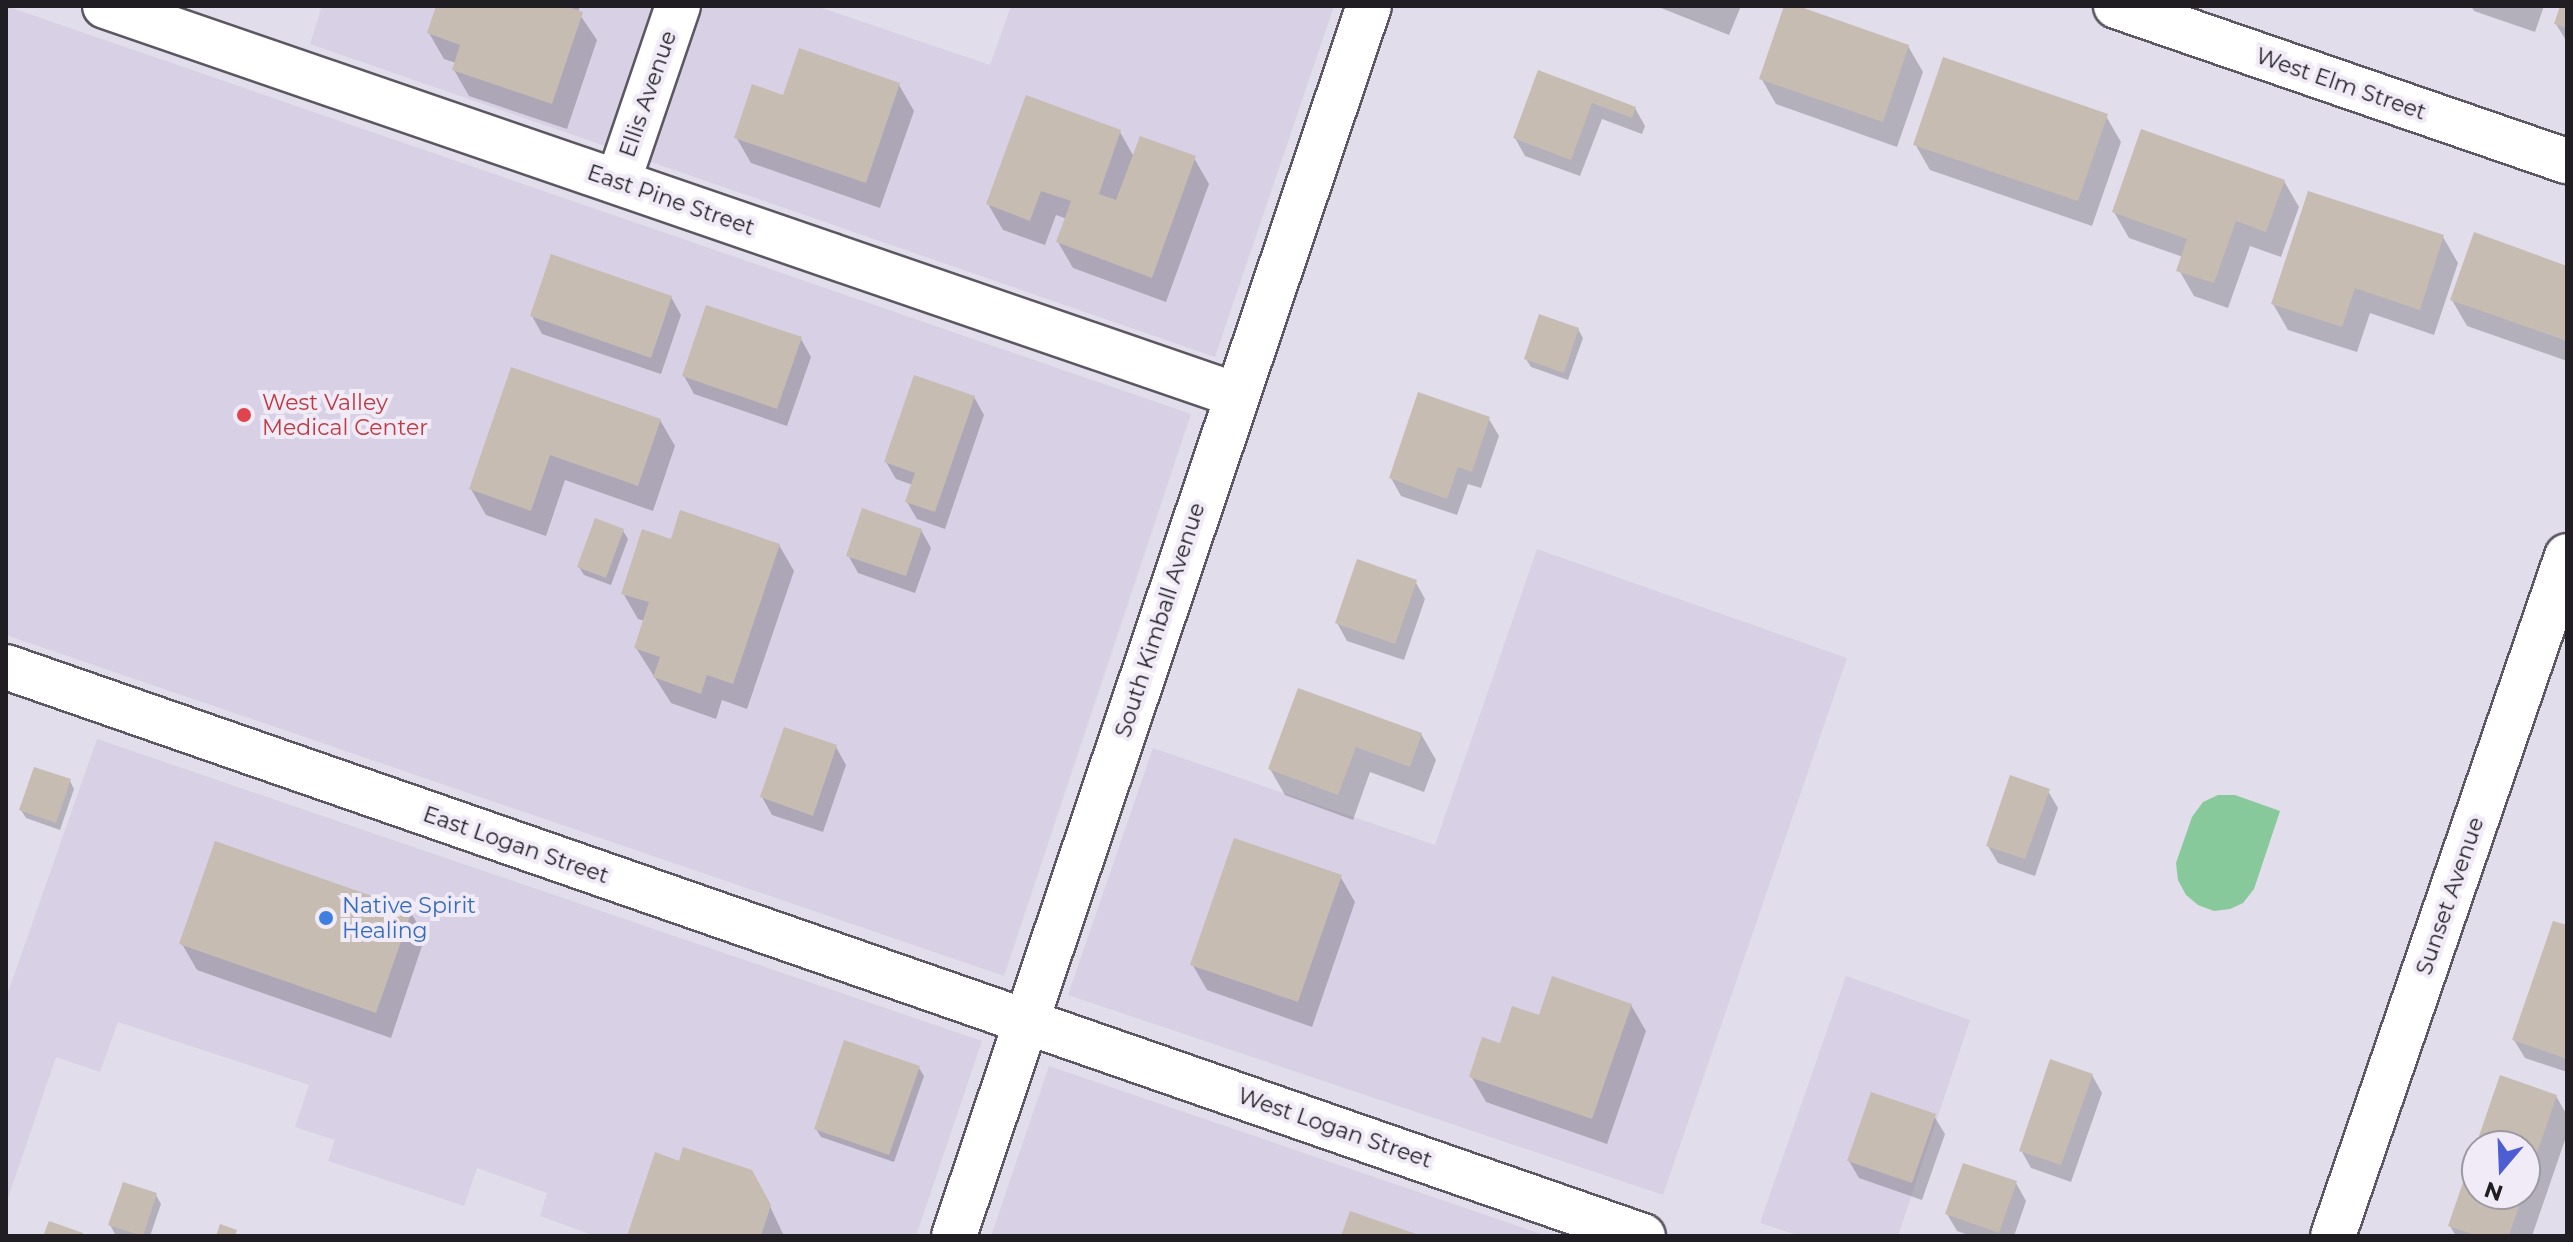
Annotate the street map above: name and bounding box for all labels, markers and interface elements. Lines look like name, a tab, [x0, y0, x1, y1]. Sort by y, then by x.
street label: Ellis Avenue	[614, 27, 682, 161]
street label: West Elm Street	[2252, 43, 2430, 125]
street label: East Pine Street	[584, 159, 758, 241]
place label: West Valley Medical Center	[262, 389, 428, 440]
marker: West Valley Medical Center	[233, 404, 255, 426]
street label: South Kimball Avenue	[1110, 499, 1210, 741]
street label: East Logan Street	[420, 801, 612, 889]
street label: Sunset Avenue	[2411, 814, 2489, 978]
place label: Native Spirit Healing	[342, 892, 476, 944]
marker: Native Spirit Healing	[317, 909, 335, 927]
street label: West Logan Street	[1234, 1082, 1436, 1174]
north arrow	[2461, 1130, 2541, 1210]
text: N	[2481, 1176, 2506, 1207]

